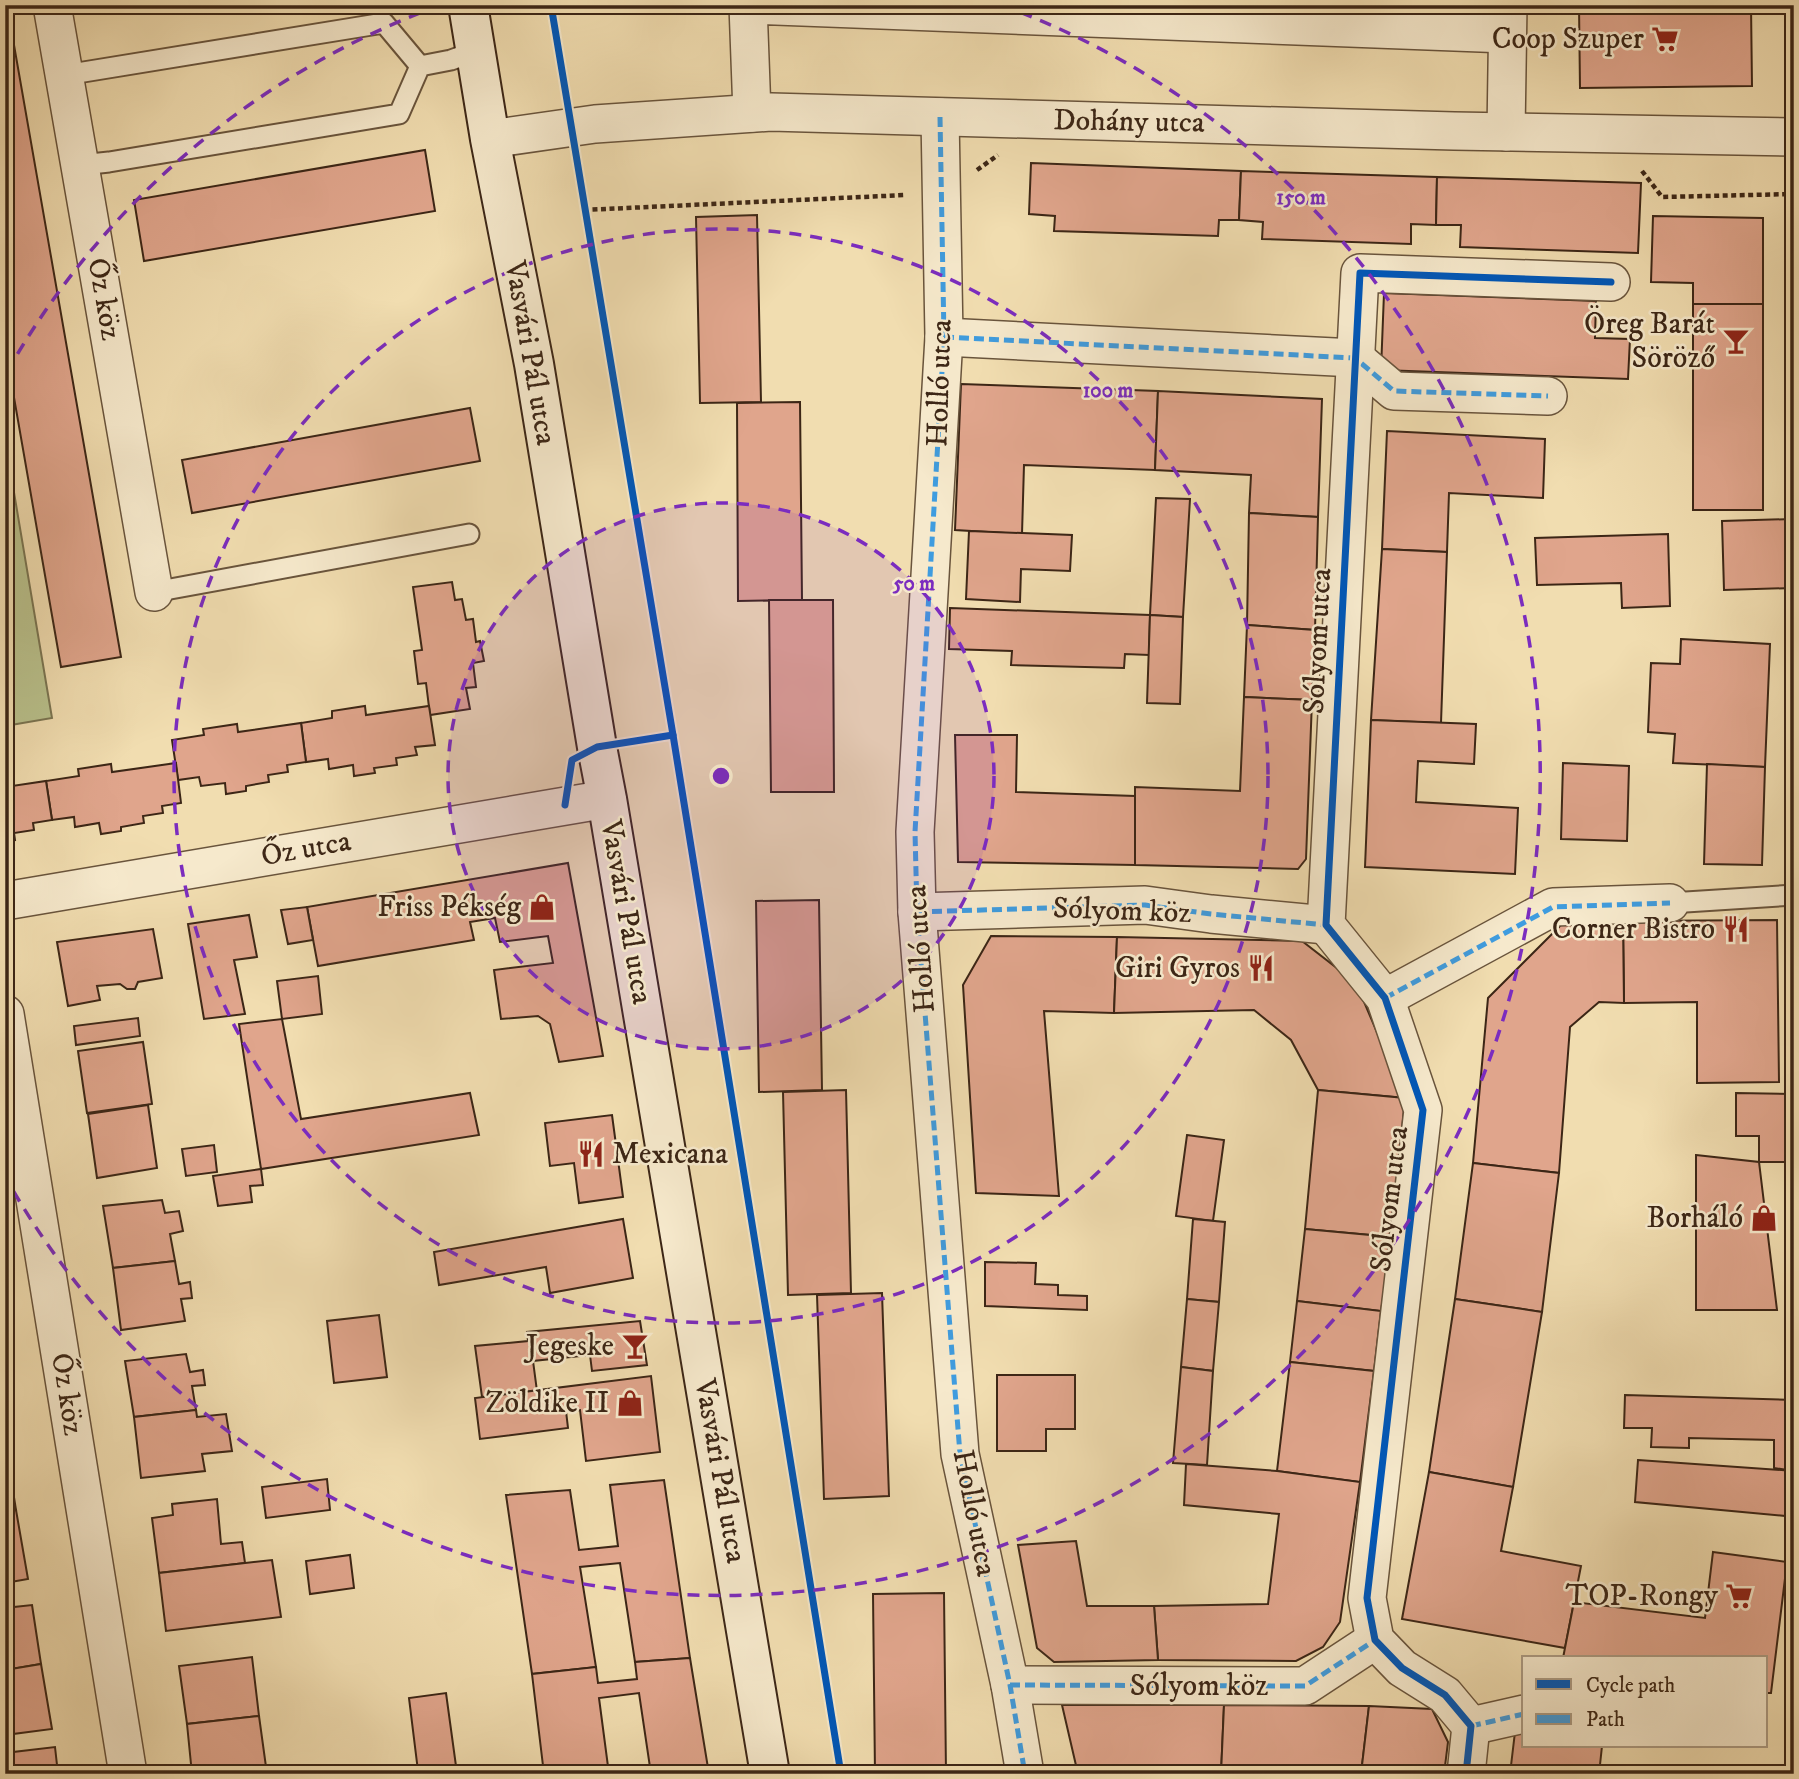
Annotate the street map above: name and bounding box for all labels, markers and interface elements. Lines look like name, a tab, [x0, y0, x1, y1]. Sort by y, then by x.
place label: Coop Szuper	[1492, 21, 1644, 58]
supermarket icon: Coop Szuper	[1650, 24, 1680, 54]
street label: Dohány utca	[1053, 102, 1205, 142]
text: 150 m	[1276, 185, 1326, 211]
street label: Őz köz	[79, 255, 131, 343]
street label: Vasvári Pál utca	[495, 257, 564, 448]
place label: Öreg Barát Söröző	[1584, 305, 1715, 377]
street label: Holló utca	[919, 318, 961, 448]
bar icon: Öreg Barát Söröző	[1721, 326, 1751, 356]
text: 100 m	[1083, 378, 1133, 404]
street label: Sólyom utca	[1296, 567, 1340, 715]
text: 50 m	[892, 571, 935, 597]
centre of rings	[709, 764, 733, 788]
street label: Vasvári Pál utca	[591, 816, 660, 1007]
street label: Őz utca	[258, 821, 354, 875]
street label: Holló utca	[898, 884, 944, 1014]
place label: Friss Pékség	[377, 889, 521, 926]
street label: Sólyom köz	[1052, 890, 1192, 932]
shop icon: Friss Pékség	[527, 892, 557, 922]
place label: Corner Bistro	[1552, 911, 1715, 948]
restaurant icon: Corner Bistro	[1721, 914, 1751, 944]
place label: Giri Gyros	[1115, 950, 1240, 987]
restaurant icon: Giri Gyros	[1246, 953, 1276, 983]
street label: Sólyom utca	[1363, 1124, 1417, 1274]
place label: Mexicana	[612, 1136, 728, 1173]
restaurant icon: Mexicana	[576, 1139, 606, 1169]
place label: Borháló	[1647, 1200, 1743, 1237]
shop icon: Borháló	[1749, 1203, 1779, 1233]
place label: Jegeske	[523, 1328, 614, 1365]
bar icon: Jegeske	[620, 1331, 650, 1361]
street label: Őz köz	[42, 1350, 94, 1438]
street label: Vasvári Pál utca	[685, 1375, 754, 1566]
place label: Zöldike II	[485, 1385, 609, 1422]
shop icon: Zöldike II	[615, 1388, 645, 1418]
street label: Holló utca	[944, 1447, 1004, 1580]
place label: TOP-Rongy	[1565, 1578, 1719, 1615]
supermarket icon: TOP-Rongy	[1724, 1581, 1754, 1611]
legend	[1522, 1656, 1768, 1748]
street label: Sólyom köz	[1130, 1668, 1268, 1705]
text: Cycle path	[1586, 1673, 1675, 1699]
text: Path	[1586, 1707, 1625, 1733]

